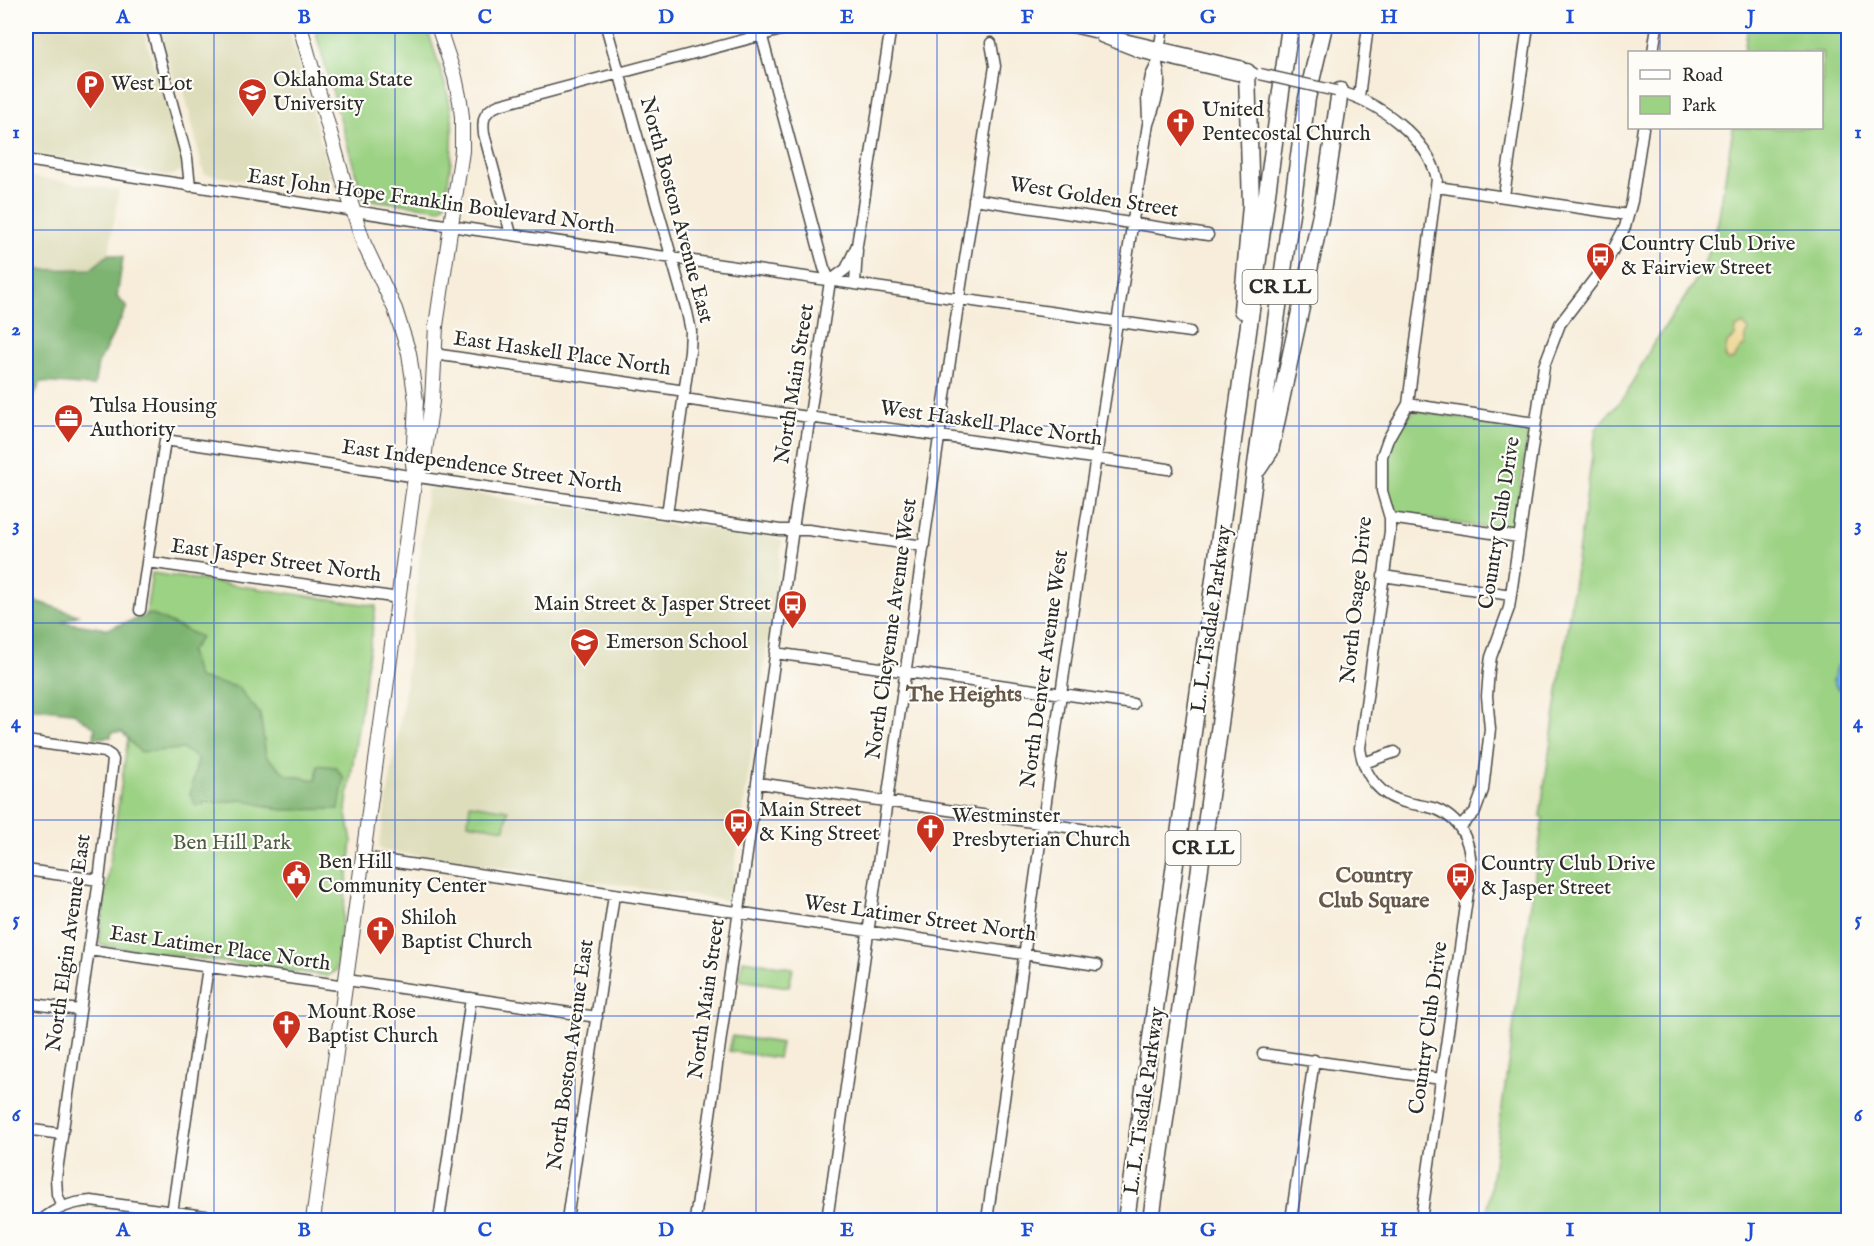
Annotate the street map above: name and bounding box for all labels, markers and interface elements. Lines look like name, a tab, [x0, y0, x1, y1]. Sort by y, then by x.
text: A	[115, 5, 131, 30]
text: B	[297, 5, 311, 30]
text: C	[478, 5, 492, 30]
text: D	[658, 5, 674, 30]
text: E	[840, 5, 854, 30]
text: F	[1021, 5, 1034, 30]
text: G	[1200, 5, 1217, 30]
text: H	[1380, 5, 1398, 30]
text: I	[1566, 5, 1575, 30]
text: J	[1744, 5, 1756, 30]
legend	[1628, 51, 1823, 129]
text: Road	[1682, 65, 1723, 88]
place label: Oklahoma State University	[273, 67, 413, 118]
parking icon: West Lot	[74, 68, 106, 110]
place label: West Lot	[111, 71, 192, 98]
school or university icon: Oklahoma State University	[236, 76, 268, 118]
street label: North Boston Avenue East	[633, 94, 719, 326]
text: Park	[1682, 95, 1717, 118]
place label: United Pentecostal Church	[1202, 97, 1371, 148]
church icon: United Pentecostal Church	[1165, 106, 1197, 148]
text: 1	[12, 120, 20, 145]
text: 1	[1854, 120, 1862, 145]
street label: East John Hope Franklin Boulevard North	[245, 163, 617, 241]
street label: West Golden Street	[1008, 171, 1180, 225]
place label: Country Club Drive & Fairview Street	[1621, 231, 1796, 282]
bus stop icon: Country Club Drive & Fairview Street	[1584, 240, 1616, 282]
road number: CR LL	[1242, 270, 1318, 304]
street label: North Main Street	[769, 302, 821, 466]
text: 2	[11, 317, 21, 342]
text: 2	[1853, 317, 1863, 342]
street label: East Haskell Place North	[452, 325, 672, 383]
place label: Tulsa Housing Authority	[89, 393, 217, 444]
street label: West Haskell Place North	[878, 395, 1104, 453]
office icon: Tulsa Housing Authority	[53, 402, 85, 444]
street label: East Independence Street North	[340, 434, 624, 500]
street label: Country Club Drive	[1473, 434, 1527, 611]
street label: North Cheyenne Avenue West	[860, 497, 924, 761]
text: 3	[12, 513, 20, 538]
text: 3	[1854, 513, 1862, 538]
street label: North Osage Drive	[1335, 515, 1379, 685]
street label: L. L. Tisdale Parkway	[1185, 523, 1239, 715]
street label: East Jasper Street North	[169, 533, 383, 589]
street label: North Denver Avenue West	[1015, 548, 1075, 790]
bus stop icon: Main Street & Jasper Street	[776, 588, 808, 630]
place label: Main Street & Jasper Street	[534, 591, 771, 618]
school or university icon: Emerson School	[569, 626, 601, 668]
place label: Emerson School	[606, 629, 748, 656]
district label: The Heights	[905, 681, 1022, 709]
text: 4	[11, 710, 22, 735]
text: 4	[1853, 710, 1864, 735]
place label: Main Street & King Street	[759, 797, 880, 848]
place label: Westminster Presbyterian Church	[952, 803, 1130, 854]
bus stop icon: Main Street & King Street	[722, 806, 754, 848]
church icon: Westminster Presbyterian Church	[915, 812, 947, 854]
park label: Ben Hill Park	[173, 830, 292, 857]
road number: CR LL	[1166, 831, 1240, 865]
street label: North Elgin Avenue East	[40, 832, 98, 1054]
place label: Ben Hill Community Center	[318, 849, 487, 900]
place label: Country Club Drive & Jasper Street	[1481, 851, 1656, 902]
public building icon: Ben Hill Community Center	[281, 858, 313, 900]
bus stop icon: Country Club Drive & Jasper Street	[1444, 860, 1476, 902]
district label: Country Club Square	[1319, 862, 1429, 915]
street label: West Latimer Street North	[802, 889, 1038, 949]
place label: Shiloh Baptist Church	[401, 905, 532, 956]
text: 5	[12, 907, 20, 932]
text: 5	[1854, 907, 1862, 932]
church icon: Shiloh Baptist Church	[364, 914, 396, 956]
street label: North Main Street	[682, 917, 732, 1081]
street label: East Latimer Place North	[108, 920, 332, 978]
street label: North Boston Avenue East	[541, 938, 601, 1172]
street label: Country Club Drive	[1403, 939, 1455, 1116]
place label: Mount Rose Baptist Church	[307, 999, 438, 1050]
street label: L. L. Tisdale Parkway	[1118, 1005, 1172, 1197]
church icon: Mount Rose Baptist Church	[270, 1008, 302, 1050]
text: 6	[12, 1103, 22, 1128]
text: 6	[1854, 1103, 1864, 1128]
text: A	[115, 1218, 131, 1243]
text: B	[297, 1218, 311, 1243]
text: C	[478, 1218, 492, 1243]
text: D	[658, 1218, 674, 1243]
text: E	[840, 1218, 854, 1243]
text: F	[1021, 1218, 1034, 1243]
text: G	[1200, 1218, 1217, 1243]
text: H	[1380, 1218, 1398, 1243]
text: I	[1566, 1218, 1575, 1243]
text: J	[1744, 1218, 1756, 1243]

